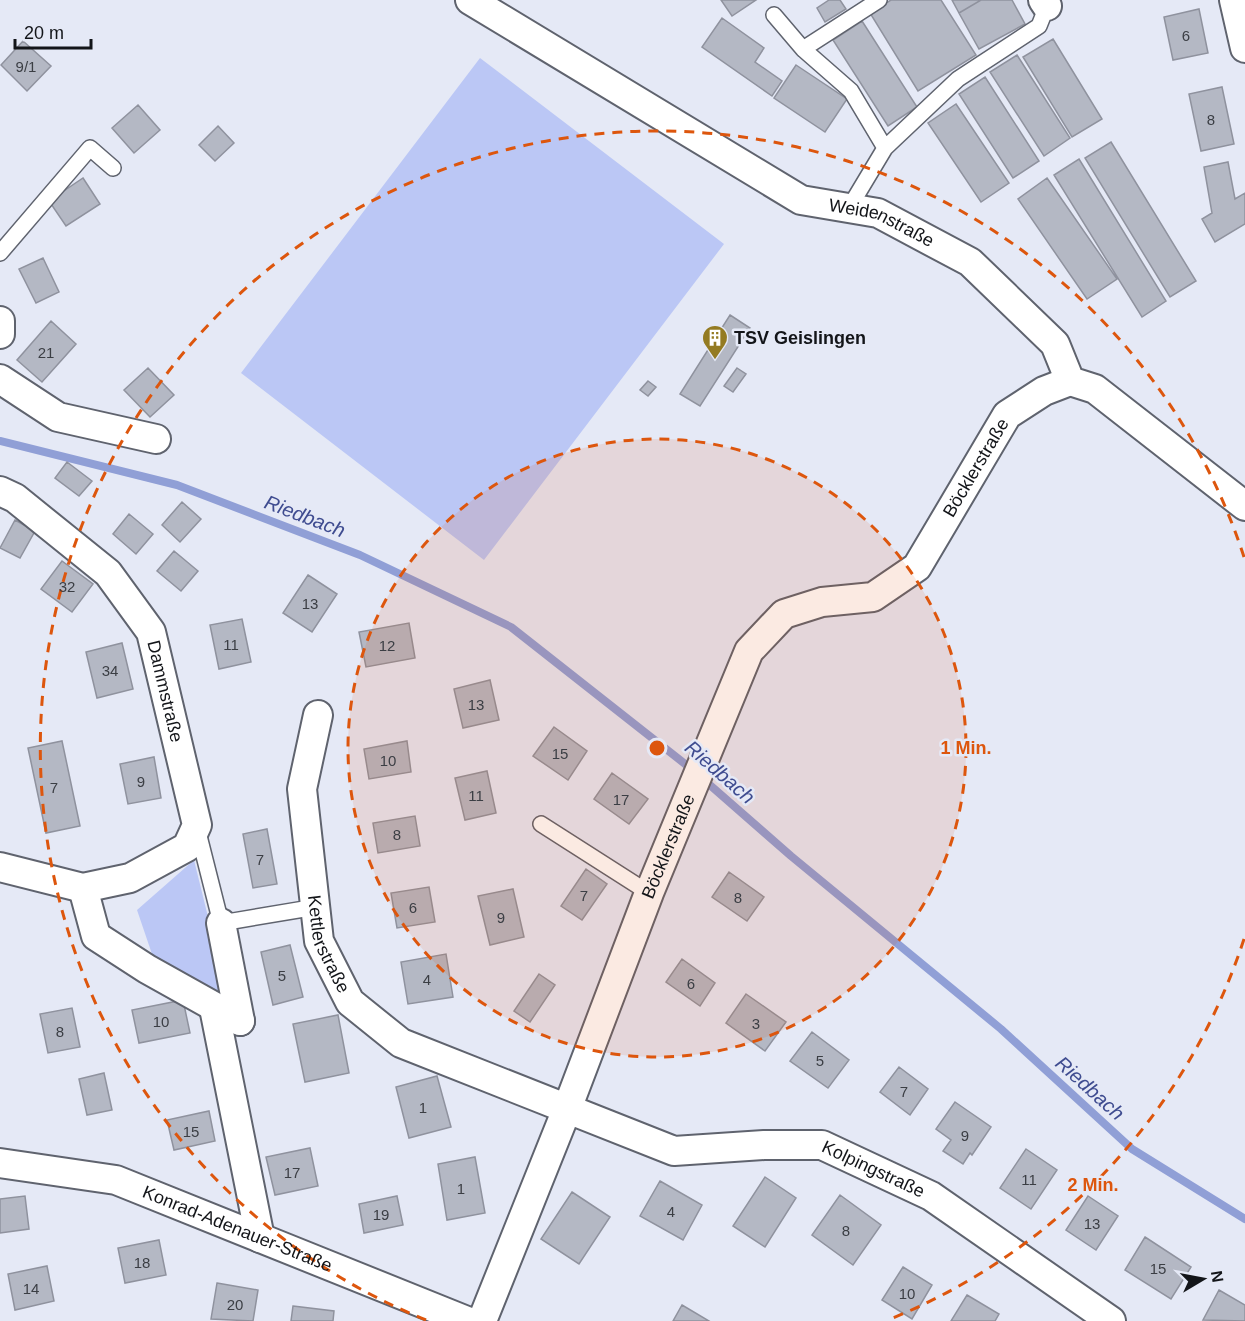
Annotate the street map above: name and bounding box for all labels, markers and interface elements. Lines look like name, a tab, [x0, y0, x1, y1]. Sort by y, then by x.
scale bar	[15, 12, 92, 50]
text: 20 m	[24, 23, 64, 43]
house number: 6	[1182, 27, 1190, 44]
house number: 9/1	[16, 58, 36, 75]
house number: 8	[1207, 111, 1215, 128]
street label: Weidenstraße	[827, 195, 937, 251]
building icon: TSV Geislingen	[700, 323, 730, 361]
place label: TSV Geislingen	[734, 328, 866, 348]
house number: 21	[38, 344, 54, 361]
street label: Böcklerstraße	[939, 415, 1013, 521]
water label: Riedbach	[262, 491, 348, 541]
house number: 32	[59, 578, 75, 595]
house number: 13	[302, 595, 318, 612]
house number: 11	[223, 636, 239, 653]
house number: 12	[379, 637, 395, 654]
street label: Dammstraße	[143, 638, 187, 744]
house number: 34	[102, 662, 118, 679]
house number: 13	[468, 696, 484, 713]
water label: Riedbach	[681, 736, 759, 808]
centre of rings	[647, 738, 667, 758]
text: 1 Min.	[940, 738, 992, 758]
house number: 15	[552, 745, 568, 762]
house number: 10	[380, 752, 396, 769]
house number: 9	[137, 773, 145, 790]
house number: 7	[50, 779, 58, 796]
house number: 11	[468, 787, 484, 804]
house number: 17	[613, 791, 629, 808]
street label: Böcklerstraße	[638, 791, 699, 901]
house number: 8	[393, 826, 401, 843]
house number: 7	[256, 851, 264, 868]
house number: 7	[580, 887, 588, 904]
house number: 8	[734, 889, 742, 906]
street label: Kettlerstraße	[304, 894, 354, 996]
house number: 6	[409, 899, 417, 916]
house number: 9	[497, 909, 505, 926]
house number: 5	[278, 967, 286, 984]
house number: 4	[423, 971, 431, 988]
house number: 6	[687, 975, 695, 992]
house number: 10	[153, 1013, 169, 1030]
house number: 3	[752, 1015, 760, 1032]
house number: 8	[56, 1023, 64, 1040]
house number: 5	[816, 1052, 824, 1069]
water label: Riedbach	[1051, 1052, 1129, 1124]
house number: 7	[900, 1083, 908, 1100]
house number: 1	[419, 1099, 427, 1116]
house number: 15	[183, 1123, 199, 1140]
house number: 9	[961, 1127, 969, 1144]
street label: Kolpingstraße	[819, 1136, 928, 1202]
house number: 17	[284, 1164, 300, 1181]
house number: 11	[1021, 1171, 1037, 1188]
text: 2 Min.	[1067, 1175, 1119, 1195]
house number: 1	[457, 1180, 465, 1197]
street label: Konrad-Adenauer-Straße	[140, 1182, 335, 1276]
house number: 4	[667, 1203, 675, 1220]
house number: 19	[373, 1206, 389, 1223]
house number: 13	[1084, 1215, 1100, 1232]
house number: 8	[842, 1222, 850, 1239]
north arrow	[1173, 1249, 1233, 1309]
house number: 18	[134, 1254, 150, 1271]
house number: 15	[1150, 1260, 1166, 1277]
text: N	[1208, 1269, 1227, 1284]
house number: 14	[23, 1280, 39, 1297]
house number: 10	[899, 1285, 915, 1302]
house number: 20	[227, 1296, 243, 1313]

